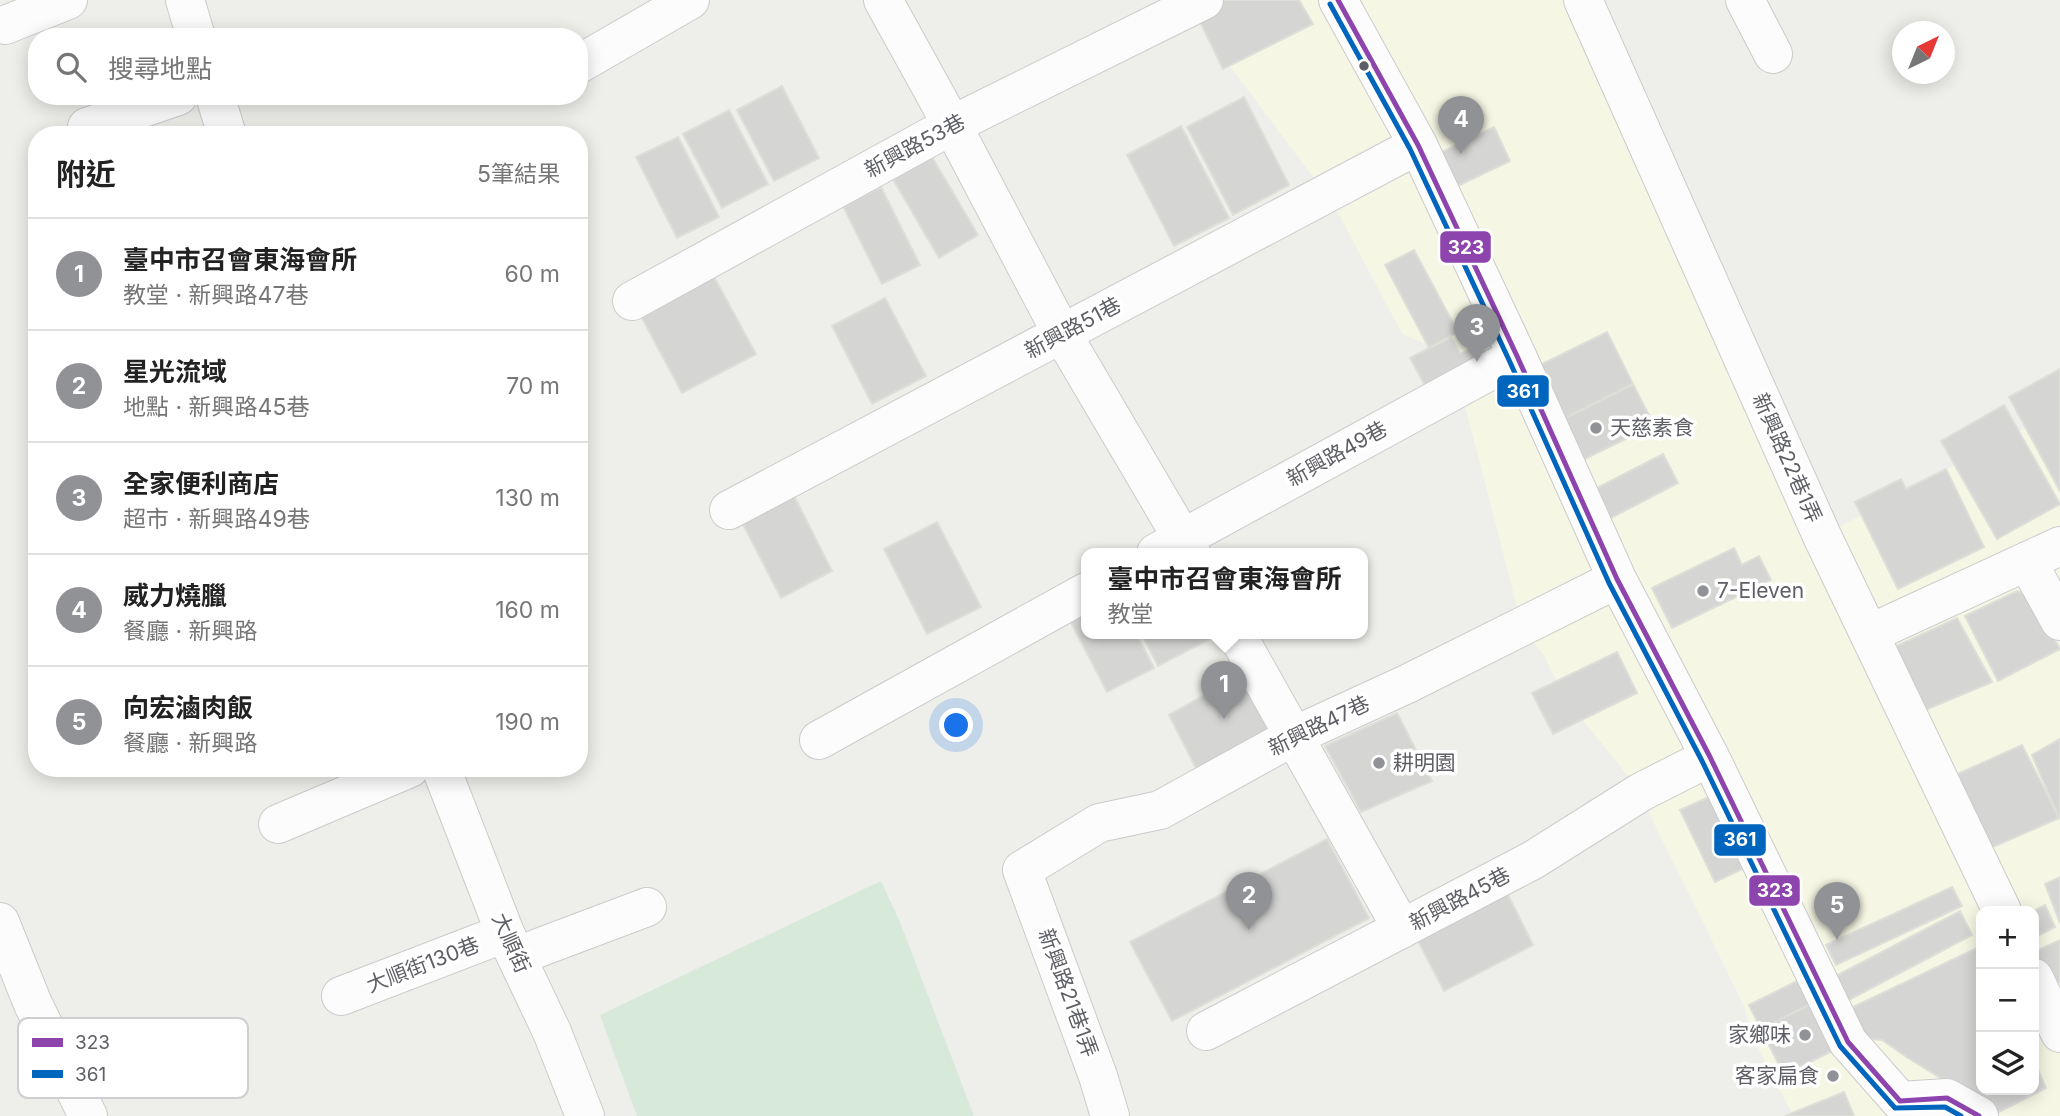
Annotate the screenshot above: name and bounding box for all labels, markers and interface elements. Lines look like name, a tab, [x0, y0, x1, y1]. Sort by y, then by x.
north arrow	[1892, 21, 1955, 84]
search box	[28, 28, 588, 105]
icon: search	[52, 48, 90, 86]
text: 搜尋地點	[108, 53, 212, 84]
unlabelled marker	[1357, 59, 1371, 73]
pin: 4	[1438, 96, 1484, 154]
street label: 新興路53巷	[860, 109, 969, 182]
text: 附近	[56, 156, 116, 192]
text: 5筆結果	[477, 160, 560, 188]
line badge: 323	[1439, 230, 1492, 264]
text: 323	[1448, 236, 1484, 259]
text: 臺中市召會東海會所	[123, 244, 357, 275]
text: 1	[74, 260, 84, 288]
text: 60 m	[505, 260, 560, 288]
text: 教堂 · 新興路47巷	[123, 281, 308, 309]
street label: 新興路51巷	[1020, 292, 1125, 363]
pin: 3	[1454, 304, 1500, 362]
text: 星光流域	[123, 356, 227, 387]
text: 2	[72, 372, 86, 400]
text: 70 m	[506, 372, 560, 400]
line badge: 361	[1496, 374, 1550, 408]
text: 361	[1507, 380, 1539, 403]
street label: 新興路22巷1弄	[1748, 389, 1827, 526]
text: 地點 · 新興路45巷	[123, 393, 309, 421]
place label: 天慈素食	[1610, 415, 1694, 440]
street label: 新興路49巷	[1282, 416, 1391, 491]
marker: 天慈素食	[1588, 420, 1604, 436]
text: 全家便利商店	[123, 468, 279, 499]
text: 3	[72, 484, 86, 512]
text: 130 m	[495, 484, 560, 512]
text: 超市 · 新興路49巷	[123, 505, 310, 533]
popup	[1081, 548, 1368, 639]
text: 臺中市召會東海會所	[1107, 563, 1342, 594]
place label: 7-Eleven	[1717, 578, 1804, 603]
text: 威力燒臘	[123, 580, 227, 611]
marker: 7-Eleven	[1695, 583, 1711, 599]
text: 4	[71, 596, 87, 624]
text: 160 m	[495, 596, 560, 624]
text: 教堂	[1107, 600, 1153, 628]
text: 餐廳 · 新興路	[123, 617, 258, 645]
pin: 1	[1201, 661, 1247, 719]
street label: 新興路47巷	[1264, 690, 1373, 761]
text: 向宏滷肉飯	[123, 692, 253, 723]
text: 5	[72, 708, 86, 736]
text: 190 m	[495, 708, 560, 736]
your location	[939, 708, 973, 742]
text: 餐廳 · 新興路	[123, 729, 258, 757]
place label: 耕明園	[1393, 750, 1456, 775]
marker: 耕明園	[1371, 755, 1387, 771]
line badge: 361	[1713, 823, 1767, 857]
text: 361	[1724, 828, 1756, 851]
street label: 新興路45巷	[1405, 862, 1514, 935]
pin: 2	[1226, 872, 1272, 930]
line badge: 323	[1748, 874, 1801, 907]
text: 323	[1757, 879, 1793, 902]
pin: 5	[1814, 882, 1860, 940]
map controls	[1976, 906, 2039, 1095]
button: +	[1976, 906, 2039, 969]
street label: 大順街	[487, 909, 536, 977]
street label: 新興路21巷1弄	[1034, 925, 1103, 1060]
street label: 大順街130巷	[363, 932, 483, 997]
button: −	[1976, 969, 2039, 1032]
legend	[18, 1018, 248, 1098]
place label: 家鄉味	[1728, 1022, 1791, 1047]
marker: 家鄉味	[1797, 1027, 1813, 1043]
text: 323	[75, 1031, 110, 1054]
button: layers	[1976, 1032, 2039, 1095]
text: 361	[75, 1063, 106, 1086]
place label: 客家扁食	[1735, 1063, 1819, 1088]
marker: 客家扁食	[1825, 1068, 1841, 1084]

